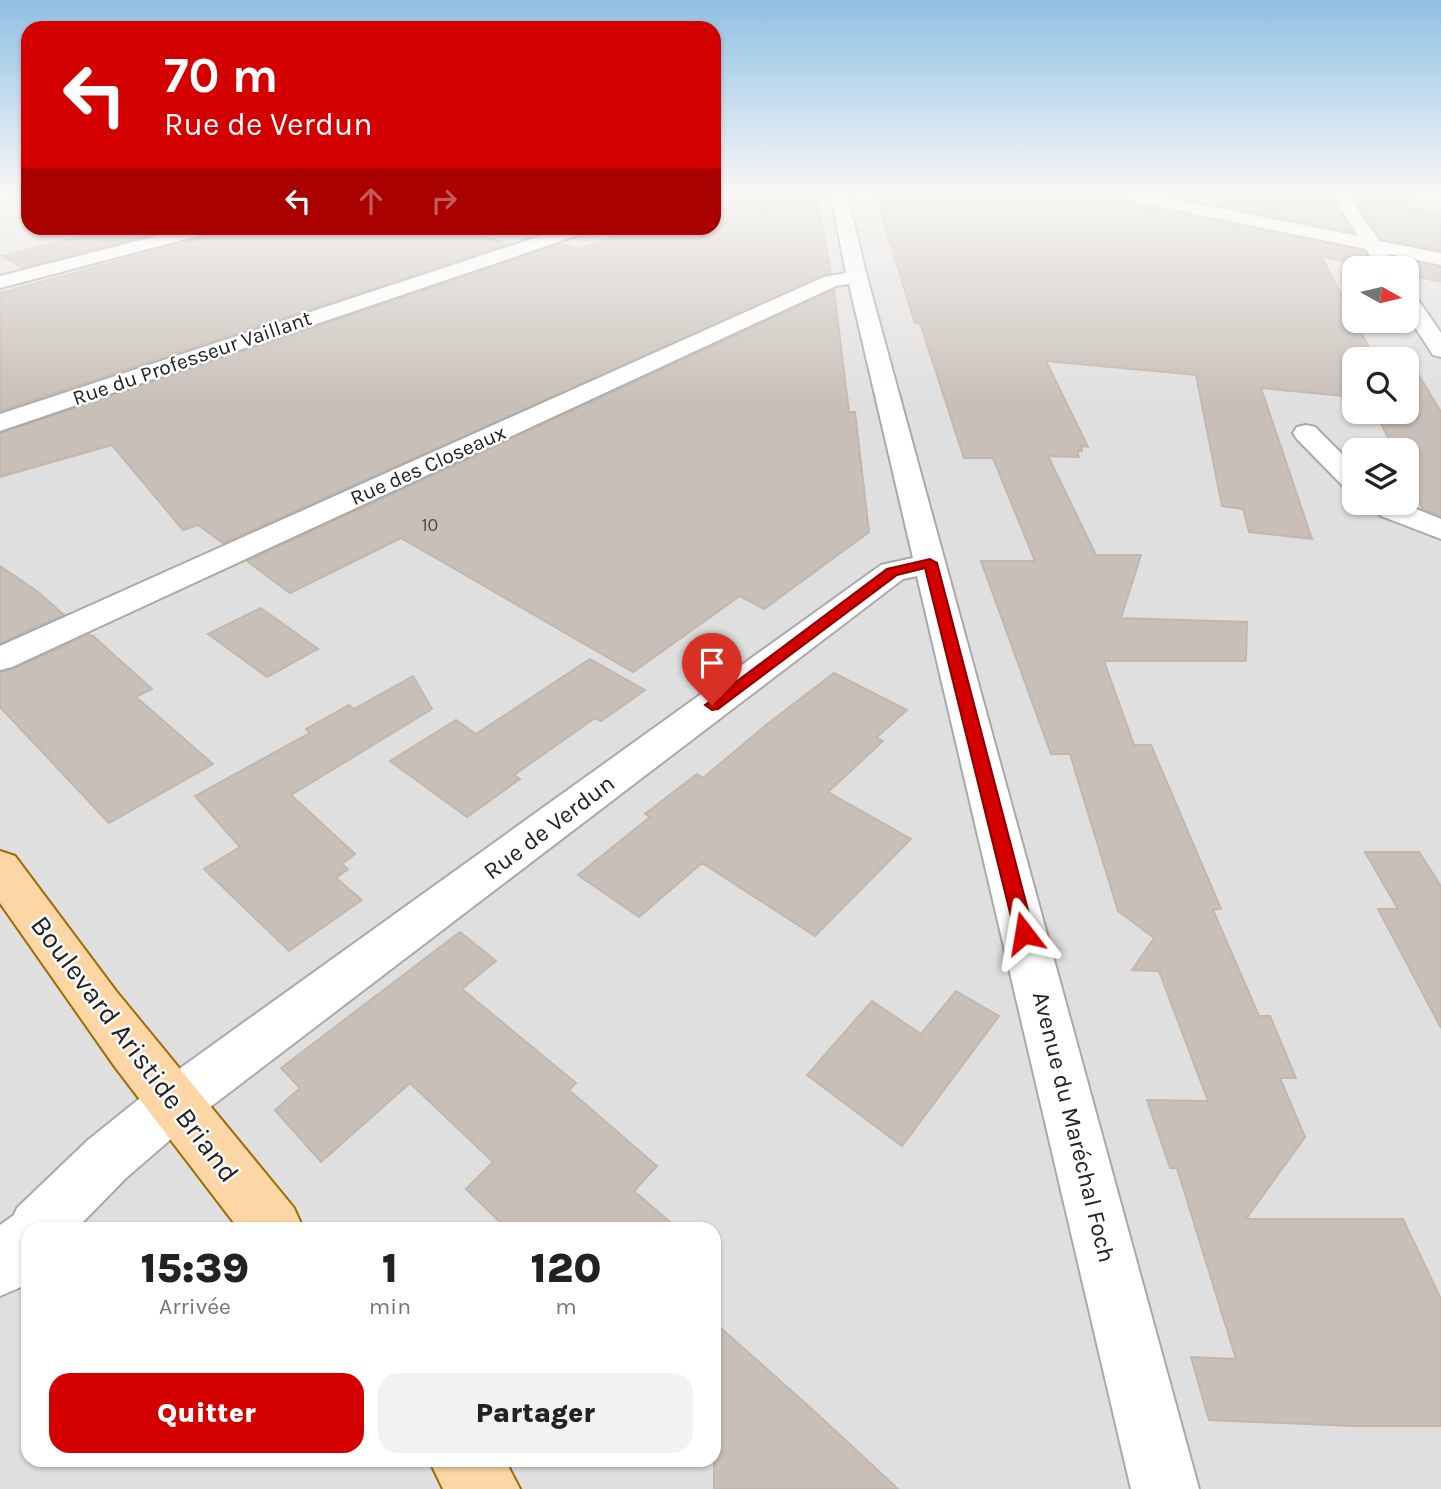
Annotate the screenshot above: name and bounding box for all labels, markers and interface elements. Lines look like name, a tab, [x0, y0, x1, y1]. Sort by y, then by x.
text: 70 m	[164, 47, 278, 104]
icon: left	[49, 49, 140, 140]
text: Rue de Verdun	[164, 106, 373, 143]
icon: left	[279, 182, 317, 220]
icon: ahead	[352, 182, 390, 220]
icon: right	[425, 182, 463, 220]
north arrow	[1342, 256, 1419, 332]
map controls	[1342, 256, 1419, 515]
street label: Rue du Professeur Vaillant	[69, 306, 315, 410]
button: search	[1342, 347, 1419, 424]
street label: Rue des Closeaux	[347, 420, 510, 510]
button: layers	[1342, 438, 1419, 515]
house number: 10	[422, 514, 438, 536]
pin	[682, 633, 742, 705]
icon: arrive	[693, 644, 731, 682]
street label: Rue de Verdun	[478, 769, 620, 885]
position arrow	[987, 896, 1061, 970]
street label: Boulevard Aristide Briand	[24, 909, 246, 1189]
street label: Avenue du Maréchal Foch	[1027, 989, 1121, 1265]
text: 15:39	[140, 1243, 249, 1293]
text: 1	[382, 1243, 398, 1293]
text: 120	[531, 1243, 601, 1293]
text: Arrivée	[159, 1293, 231, 1320]
text: min	[369, 1293, 411, 1320]
text: m	[555, 1293, 577, 1320]
button: Quitter	[49, 1373, 364, 1453]
button: Partager	[378, 1373, 693, 1453]

